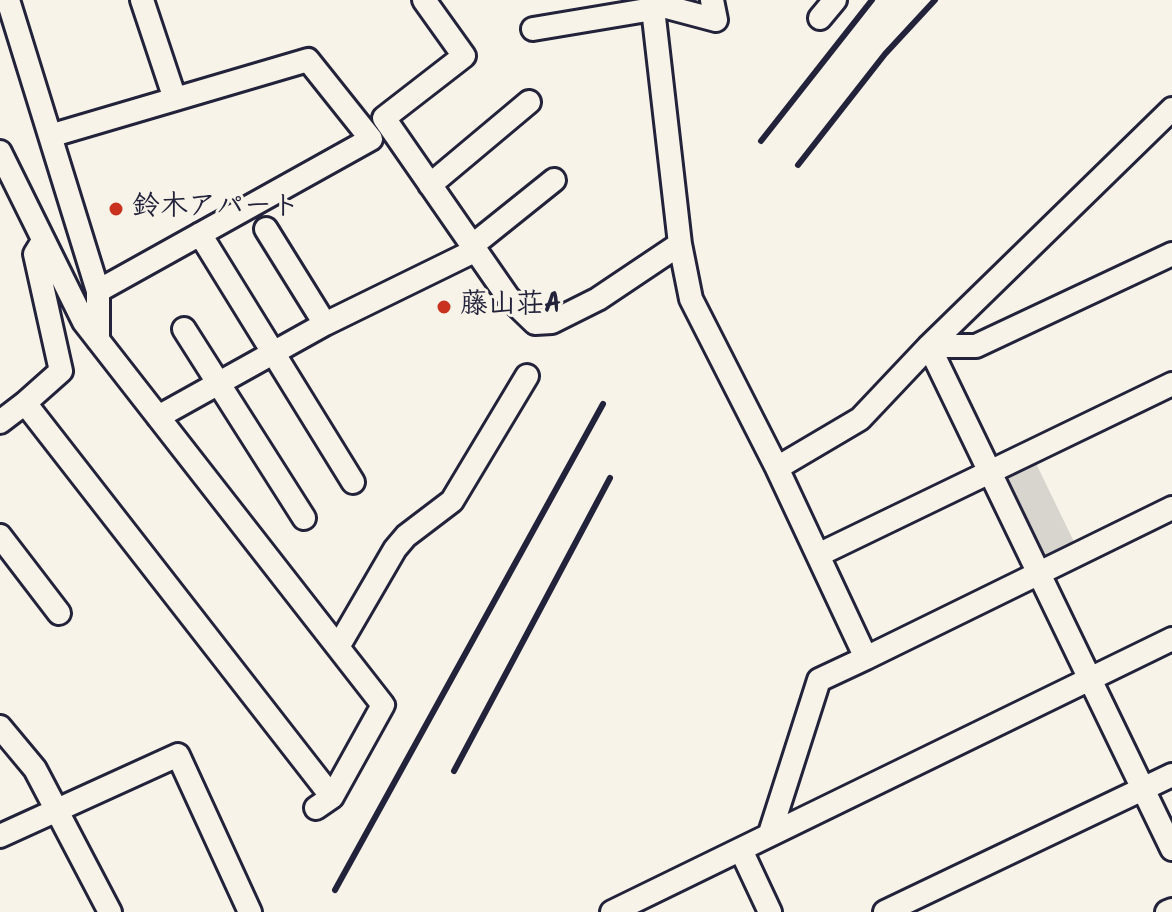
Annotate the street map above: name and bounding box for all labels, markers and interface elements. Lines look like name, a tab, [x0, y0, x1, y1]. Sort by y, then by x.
place label: 鈴木アパート	[132, 192, 300, 226]
marker: 鈴木アパート	[107, 200, 125, 218]
place label: 藤山荘A	[460, 290, 562, 324]
marker: 藤山荘A	[435, 298, 453, 316]

